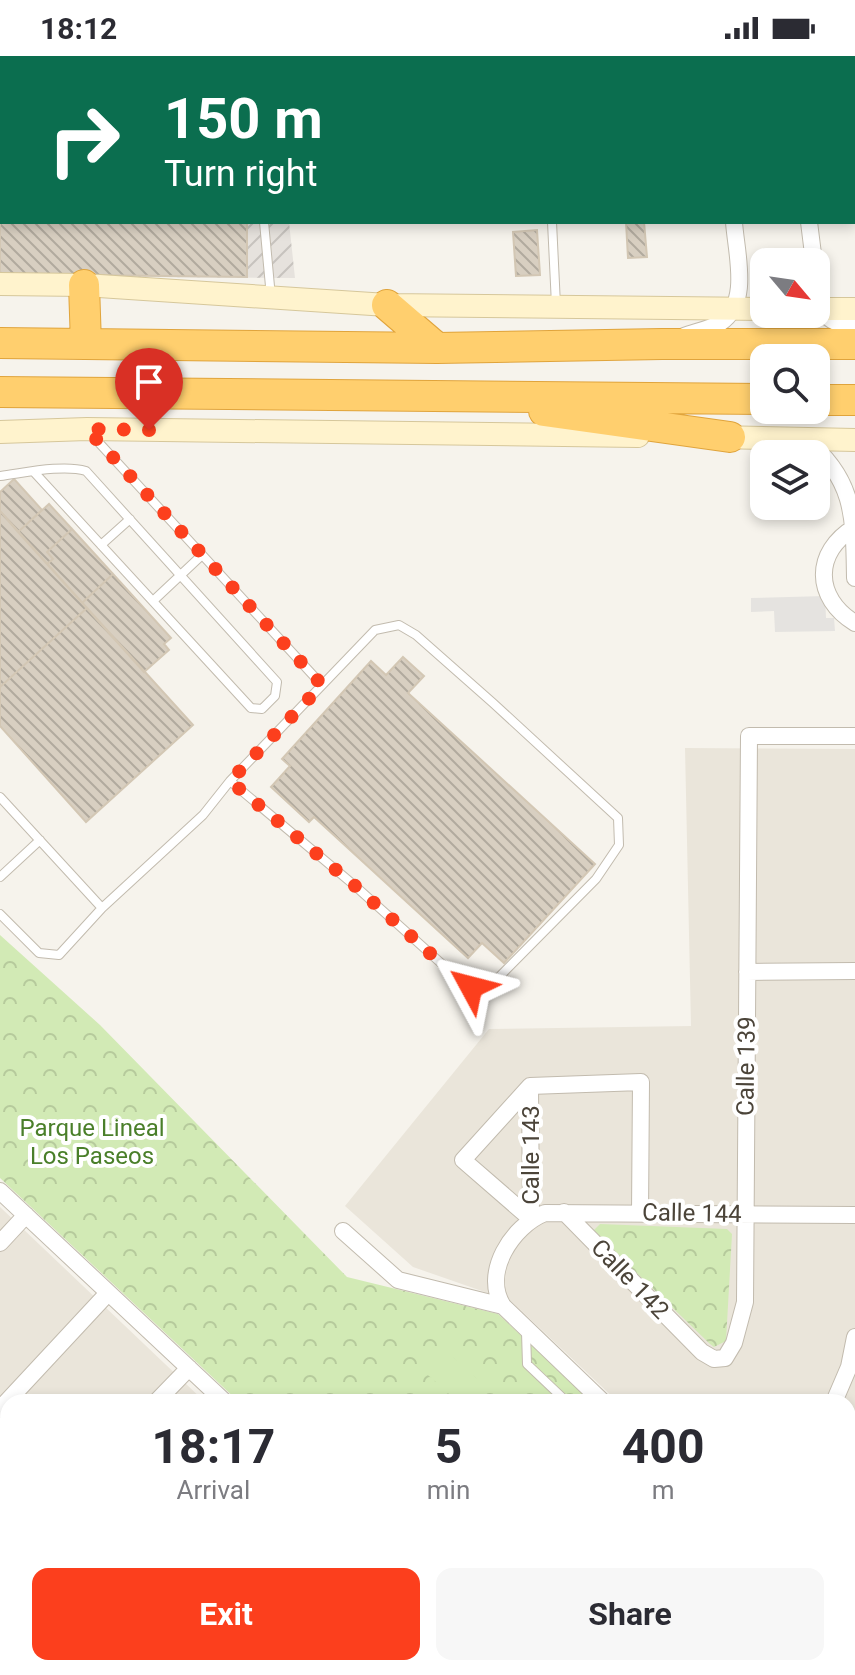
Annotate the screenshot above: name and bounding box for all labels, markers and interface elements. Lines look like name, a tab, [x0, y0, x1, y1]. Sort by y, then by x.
text: 18:12	[40, 11, 117, 46]
text: 150 m	[164, 86, 323, 152]
icon: right	[32, 88, 136, 192]
text: Turn right	[164, 153, 317, 195]
north arrow	[750, 248, 830, 328]
map controls	[750, 248, 830, 520]
button: search	[750, 344, 830, 424]
pin	[115, 348, 183, 430]
icon: arrive	[127, 360, 171, 404]
button: layers	[750, 440, 830, 520]
position arrow	[429, 945, 513, 1029]
street label: Calle 139	[731, 1016, 761, 1116]
street label: Calle 143	[517, 1105, 545, 1205]
park label: Parque Lineal Los Paseos	[19, 1114, 165, 1170]
street label: Calle 144	[642, 1198, 742, 1228]
street label: Calle 142	[585, 1233, 675, 1325]
text: 18:17	[152, 1418, 275, 1475]
text: 5	[435, 1418, 462, 1475]
text: 400	[622, 1418, 704, 1475]
text: Arrival	[177, 1475, 250, 1505]
text: min	[427, 1475, 470, 1505]
text: m	[652, 1475, 675, 1505]
button: Exit	[32, 1568, 420, 1660]
button: Share	[436, 1568, 824, 1660]

